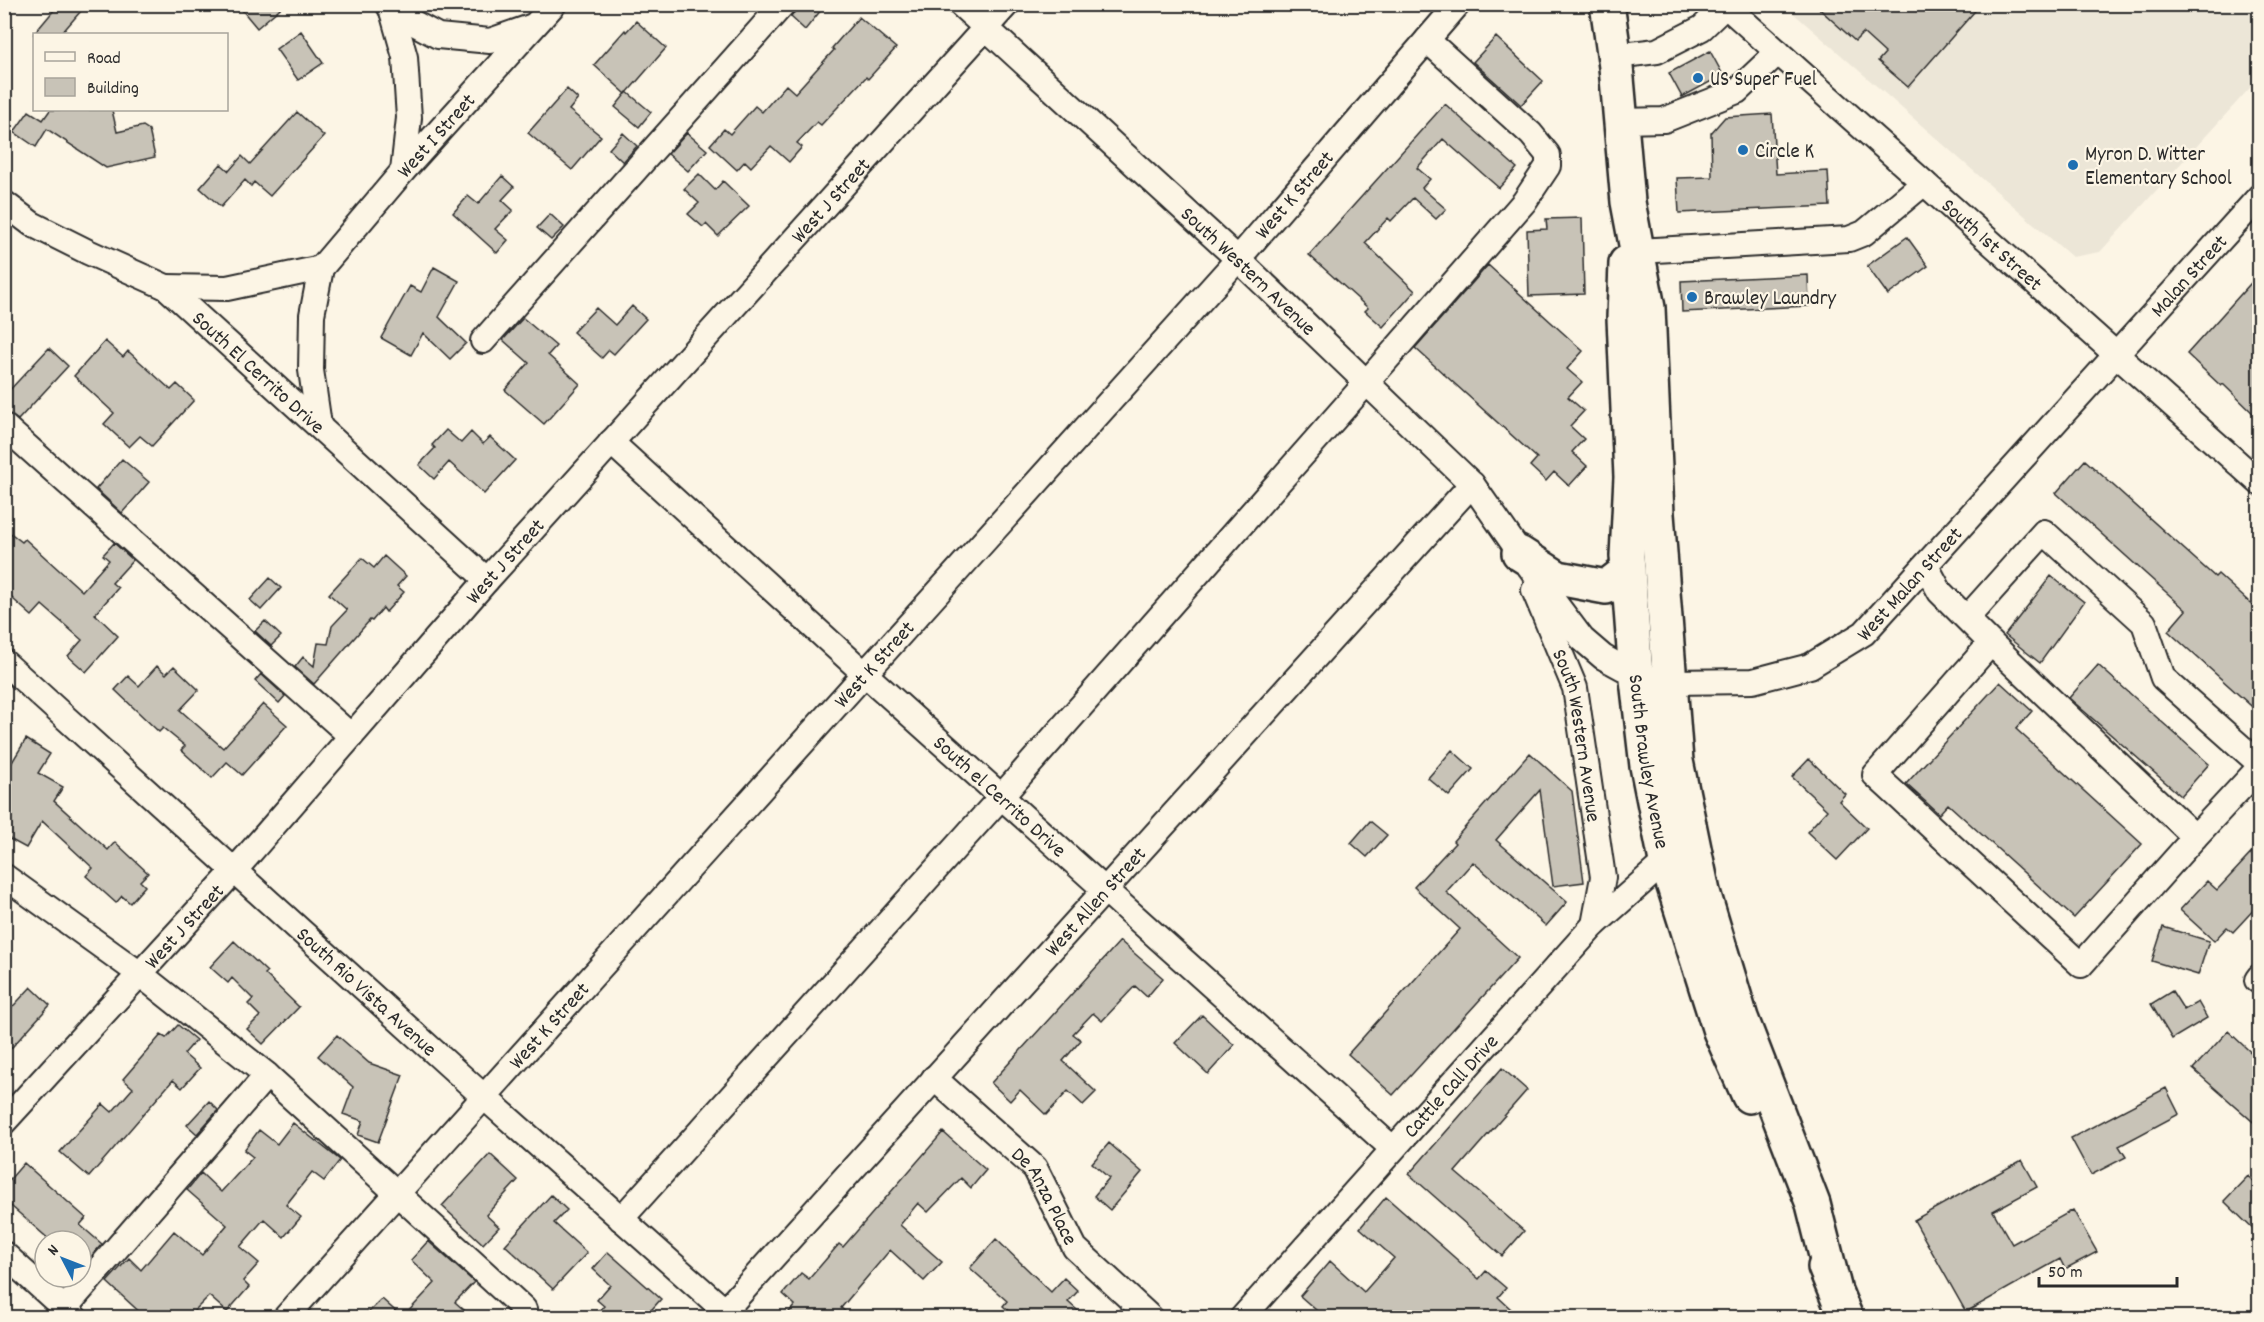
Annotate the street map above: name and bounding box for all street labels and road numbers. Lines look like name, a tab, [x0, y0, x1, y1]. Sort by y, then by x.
street label: West I Street	[391, 88, 484, 186]
street label: West K Street	[1249, 145, 1343, 247]
street label: West J Street	[786, 152, 879, 251]
street label: South 1st Street	[1933, 193, 2048, 300]
street label: South Western Avenue	[1172, 201, 1321, 344]
street label: Malan Street	[2145, 229, 2236, 325]
street label: South El Cerrito Drive	[184, 305, 330, 443]
street label: West J Street	[460, 513, 554, 612]
street label: West Malan Street	[1851, 521, 1971, 649]
street label: West K Street	[829, 615, 923, 716]
street label: South Western Avenue	[1542, 645, 1607, 824]
street label: South Brawley Avenue	[1619, 673, 1675, 852]
street label: South el Cerrito Drive	[925, 730, 1072, 866]
street label: West Allen Street	[1039, 841, 1155, 965]
street label: West J Street	[139, 878, 233, 977]
street label: South Rio Vista Avenue	[288, 921, 442, 1065]
street label: West K Street	[503, 977, 598, 1077]
street label: Cattle Call Drive	[1398, 1029, 1507, 1146]
street label: De Anza Place	[1003, 1141, 1083, 1251]

